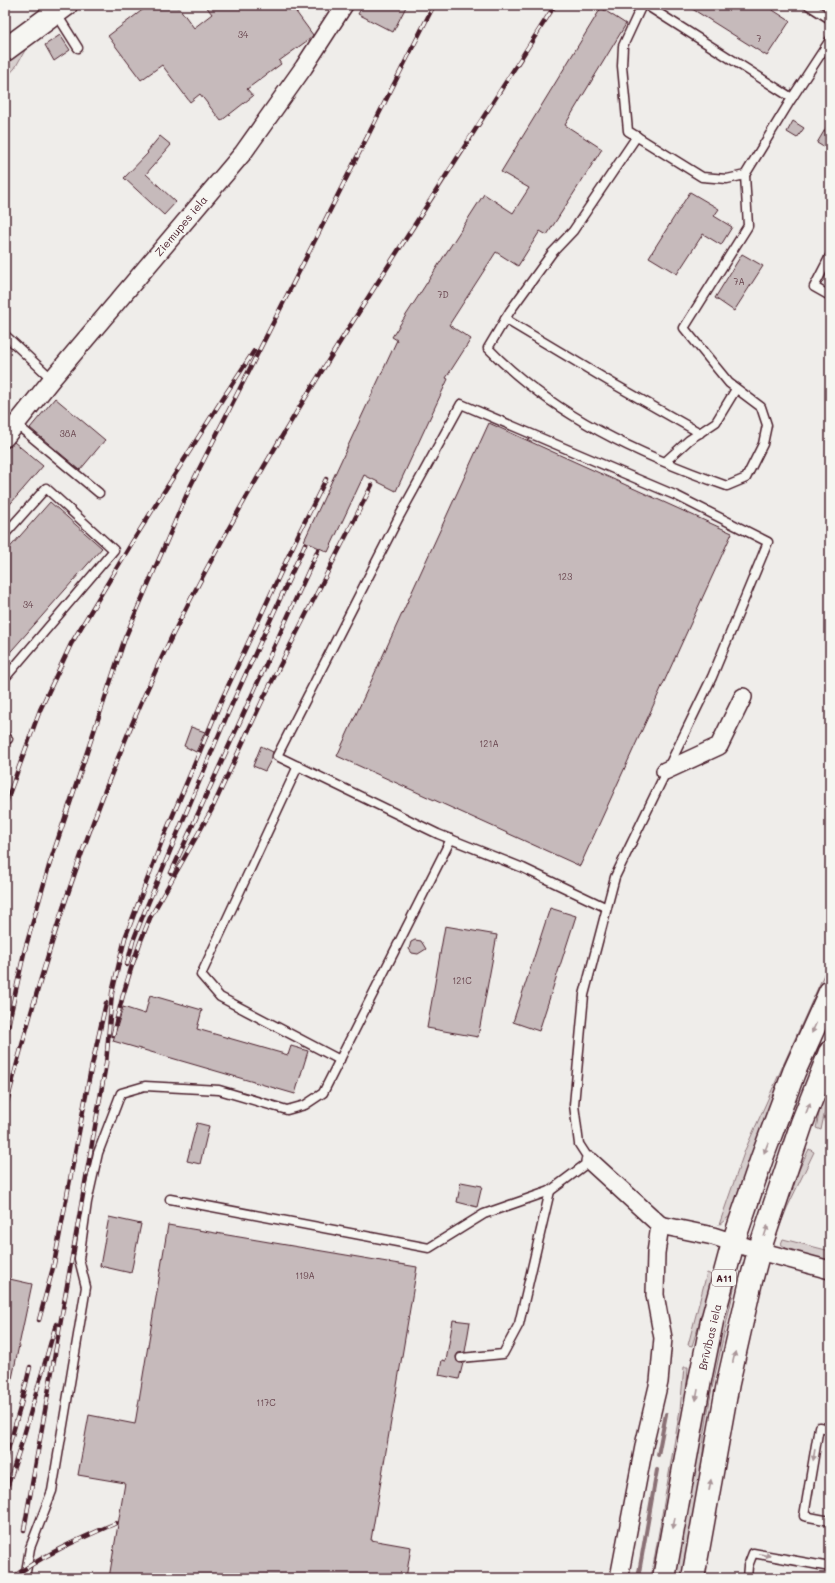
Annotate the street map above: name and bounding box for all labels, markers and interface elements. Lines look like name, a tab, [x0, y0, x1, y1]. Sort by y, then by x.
house number: 34	[238, 29, 249, 40]
house number: 7	[756, 33, 762, 44]
street label: Ziemupes iela	[151, 192, 210, 259]
house number: 7A	[733, 276, 745, 287]
house number: 7D	[437, 289, 449, 300]
house number: 38A	[60, 428, 76, 439]
house number: 123	[558, 571, 572, 582]
house number: 34	[23, 599, 34, 610]
house number: 121A	[479, 738, 499, 749]
house number: 121C	[452, 975, 472, 986]
one-way arrow	[811, 1022, 817, 1033]
one-way arrow	[806, 1101, 812, 1113]
one-way arrow	[763, 1143, 769, 1155]
one-way arrow	[763, 1225, 769, 1237]
house number: 119A	[295, 1270, 315, 1281]
road number: A11	[712, 1270, 736, 1286]
street label: Brīvības iela	[695, 1302, 724, 1372]
one-way arrow	[731, 1351, 737, 1363]
one-way arrow	[694, 1389, 700, 1401]
house number: 117C	[256, 1397, 276, 1408]
one-way arrow	[811, 1449, 817, 1461]
one-way arrow	[707, 1478, 713, 1491]
one-way arrow	[671, 1517, 677, 1529]
one-way arrow	[759, 1552, 771, 1558]

